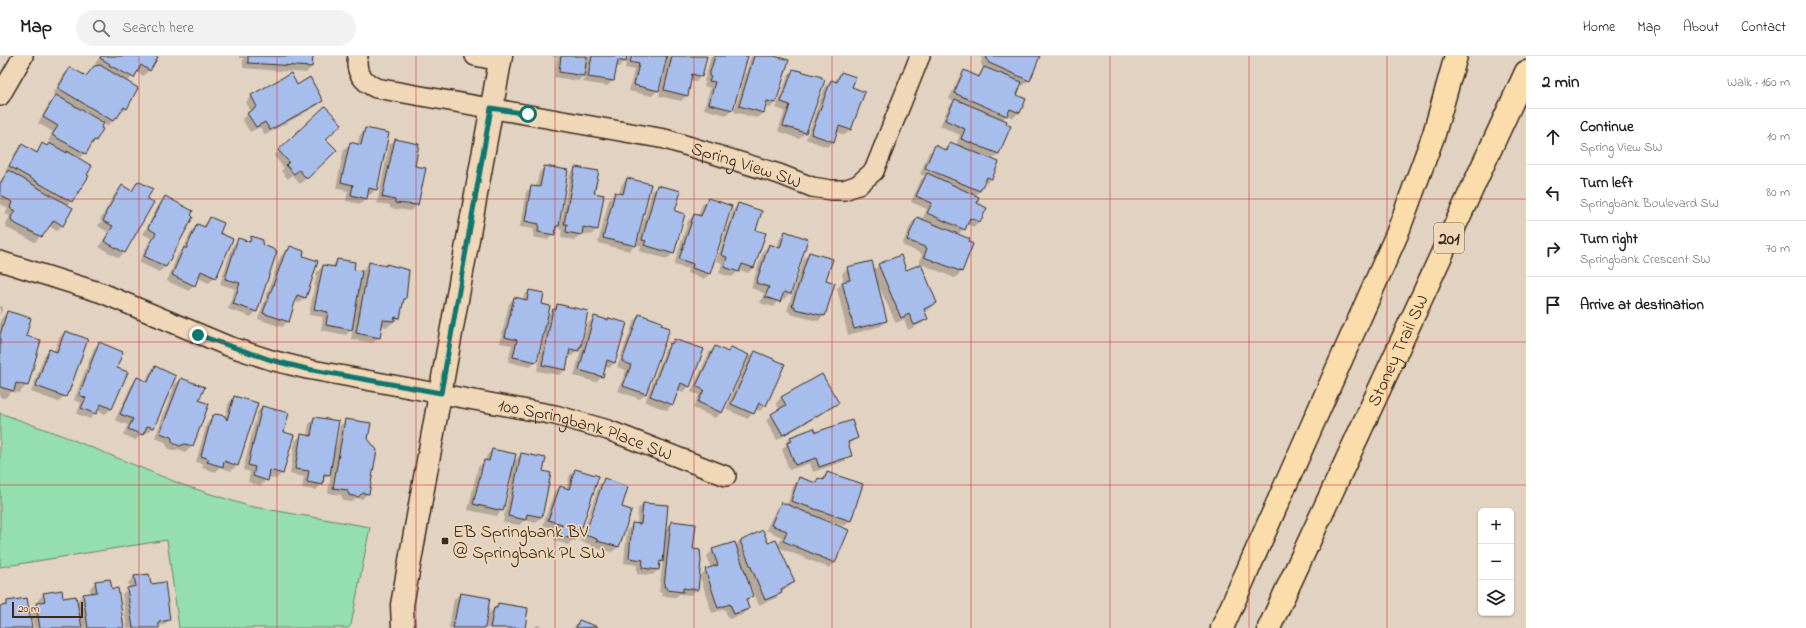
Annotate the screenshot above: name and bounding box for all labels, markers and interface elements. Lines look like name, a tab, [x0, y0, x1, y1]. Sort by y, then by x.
search box	[76, 10, 356, 46]
text: Map	[20, 14, 52, 41]
icon: search	[90, 17, 112, 39]
text: Search here	[122, 17, 194, 39]
text: Home	[1583, 17, 1615, 38]
text: Map	[1637, 17, 1661, 38]
text: About	[1683, 17, 1719, 38]
text: Contact	[1741, 17, 1786, 38]
text: 2 min	[1542, 70, 1579, 95]
text: Walk · 160 m	[1727, 73, 1790, 92]
route start	[519, 105, 537, 123]
text: Continue	[1580, 116, 1634, 138]
icon: ahead	[1542, 126, 1564, 148]
text: 10 m	[1767, 127, 1790, 146]
street label: Spring View SW	[688, 137, 805, 196]
text: Spring View SW	[1580, 138, 1662, 157]
text: Turn left	[1580, 172, 1633, 194]
icon: left	[1542, 182, 1564, 204]
text: 80 m	[1766, 183, 1790, 202]
text: Springbank Boulevard SW	[1580, 194, 1719, 213]
road number: 201	[1434, 223, 1464, 253]
text: Turn right	[1580, 228, 1638, 250]
icon: right	[1542, 238, 1564, 260]
text: 70 m	[1766, 239, 1790, 258]
text: Springbank Crescent SW	[1580, 250, 1710, 269]
street label: Stoney Trail SW	[1362, 291, 1436, 411]
icon: arrive	[1542, 294, 1564, 316]
text: Arrive at destination	[1580, 294, 1704, 316]
route end	[189, 326, 207, 344]
street label: 100 Springbank Place SW	[496, 394, 676, 469]
map controls	[1478, 508, 1514, 616]
button: +	[1478, 508, 1514, 544]
place label: EB Springbank BV @ Springbank PL SW	[453, 520, 605, 568]
marker: EB Springbank BV @ Springbank PL SW	[440, 536, 450, 546]
button: −	[1478, 544, 1514, 580]
button: layers	[1478, 580, 1514, 616]
scale bar	[12, 600, 83, 619]
text: 20 m	[18, 601, 40, 617]

